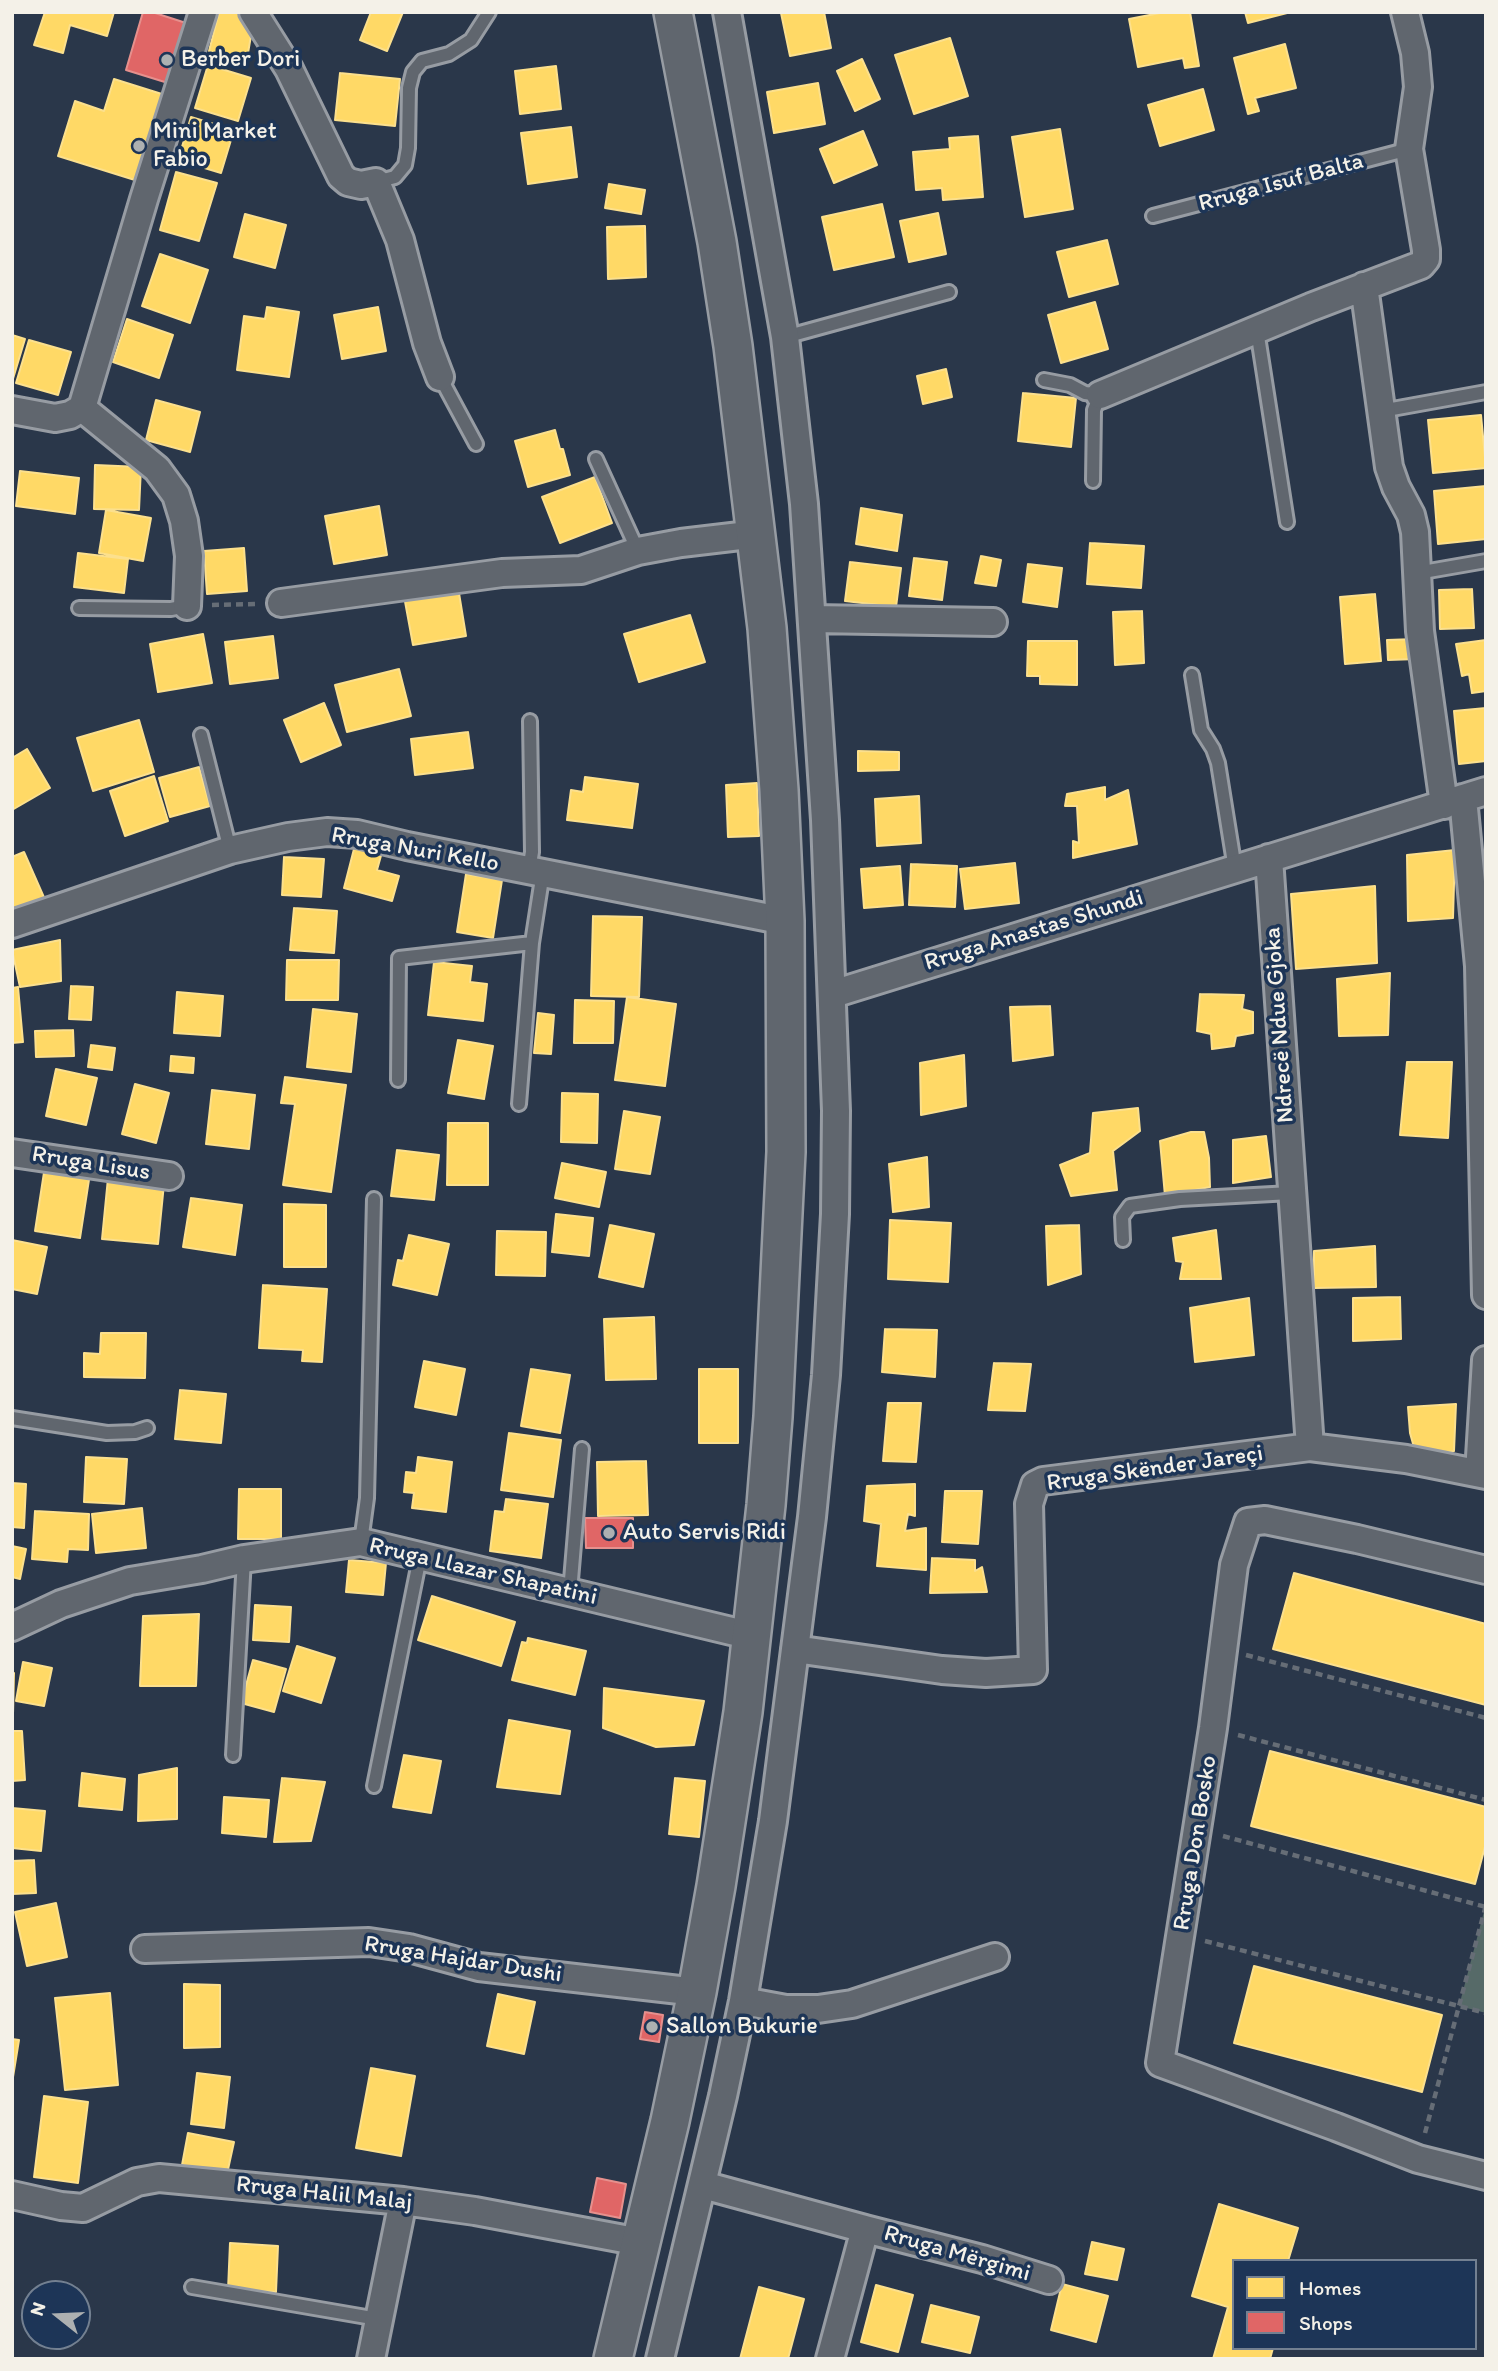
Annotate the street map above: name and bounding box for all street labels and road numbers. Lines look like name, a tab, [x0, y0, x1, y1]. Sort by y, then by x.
street label: Rruga Isuf Balta	[1195, 147, 1367, 219]
street label: Rruga Nuri Kello	[329, 821, 501, 879]
street label: Rruga Anastas Shundi	[921, 884, 1147, 978]
street label: Ndrecë Ndue Gjoka	[1259, 926, 1301, 1124]
street label: Rruga Lisus	[30, 1140, 152, 1188]
street label: Rruga Skënder Jareçi	[1045, 1440, 1265, 1498]
street label: Rruga Llazar Shapatini	[366, 1532, 600, 1612]
street label: Rruga Don Bosko	[1168, 1753, 1224, 1933]
street label: Rruga Hajdar Dushi	[362, 1930, 564, 1990]
street label: Rruga Halil Malaj	[235, 2170, 413, 2218]
street label: Rruga Mërgimi	[880, 2219, 1034, 2289]

